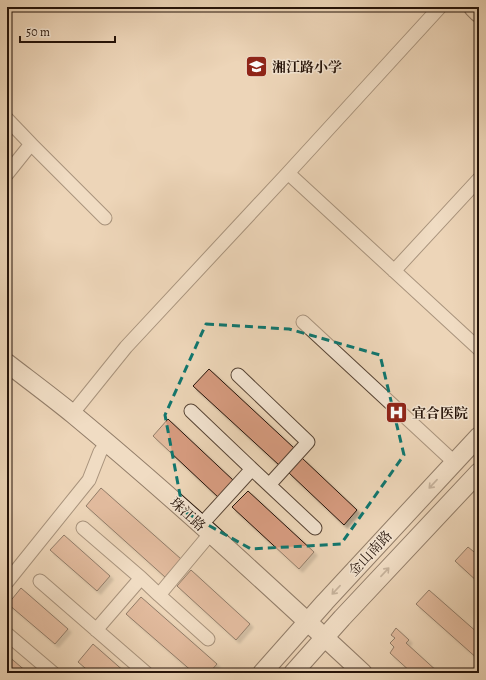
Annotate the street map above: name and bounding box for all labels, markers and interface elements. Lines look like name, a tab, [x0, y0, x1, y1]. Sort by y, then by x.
scale bar	[20, 18, 115, 44]
text: 50 m	[26, 24, 50, 40]
school or university icon: 湘江路小学	[243, 54, 269, 80]
place label: 湘江路小学	[272, 58, 342, 77]
hospital icon: 宜合医院	[384, 400, 410, 426]
place label: 宜合医院	[412, 404, 468, 423]
one-way arrow	[428, 479, 438, 489]
street label: 珠江路	[166, 493, 210, 535]
street label: 金山南路	[344, 526, 396, 580]
one-way arrow	[380, 567, 390, 577]
one-way arrow	[331, 585, 340, 595]

